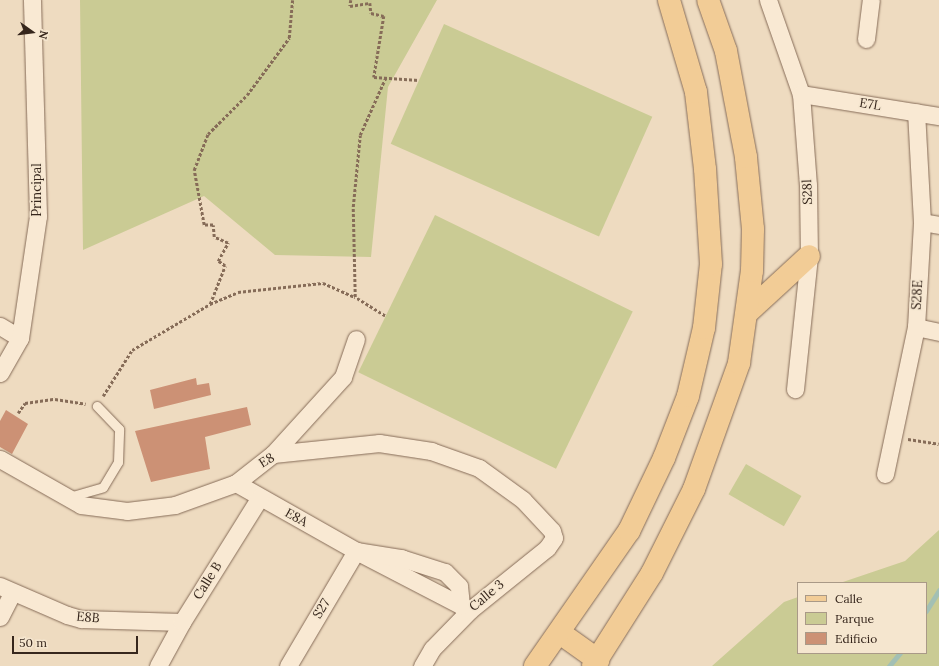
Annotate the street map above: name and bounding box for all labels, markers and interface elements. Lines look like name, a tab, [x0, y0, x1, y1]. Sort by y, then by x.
north arrow	[12, 12, 52, 52]
text: N	[36, 29, 51, 41]
street label: E7L	[858, 96, 882, 114]
street label: Principal	[29, 163, 45, 217]
street label: S28l	[800, 179, 816, 205]
street label: S28E	[909, 280, 927, 310]
street label: E8	[256, 450, 278, 472]
street label: E8A	[282, 505, 310, 531]
street label: Calle B	[190, 559, 226, 603]
street label: Calle 3	[466, 577, 508, 615]
legend	[797, 582, 927, 654]
text: Calle	[835, 591, 863, 606]
street label: S27	[310, 596, 334, 622]
street label: E8B	[76, 609, 100, 627]
text: Parque	[835, 611, 874, 626]
scale bar	[14, 628, 140, 654]
text: Edificio	[835, 631, 877, 646]
text: 50 m	[19, 635, 47, 650]

